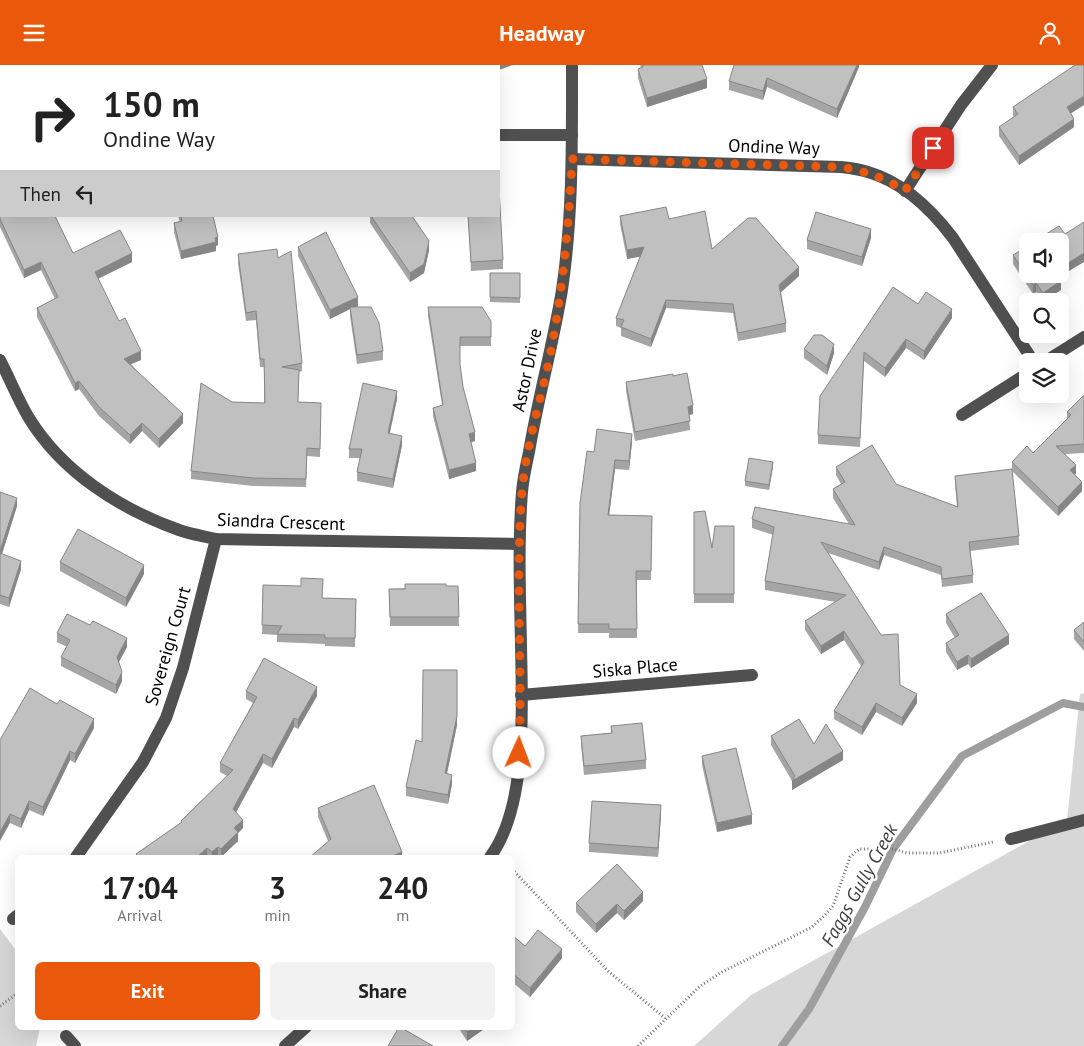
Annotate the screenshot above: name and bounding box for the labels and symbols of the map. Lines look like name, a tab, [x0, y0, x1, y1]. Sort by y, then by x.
pin	[912, 127, 954, 169]
street label: Ondine Way	[728, 133, 821, 160]
street label: Astor Drive	[506, 326, 547, 414]
street label: Siandra Crescent	[216, 508, 346, 535]
street label: Sovereign Court	[140, 584, 195, 708]
street label: Siska Place	[591, 652, 679, 683]
position arrow	[492, 726, 544, 778]
water label: Faggs Gully Creek	[815, 818, 903, 950]

